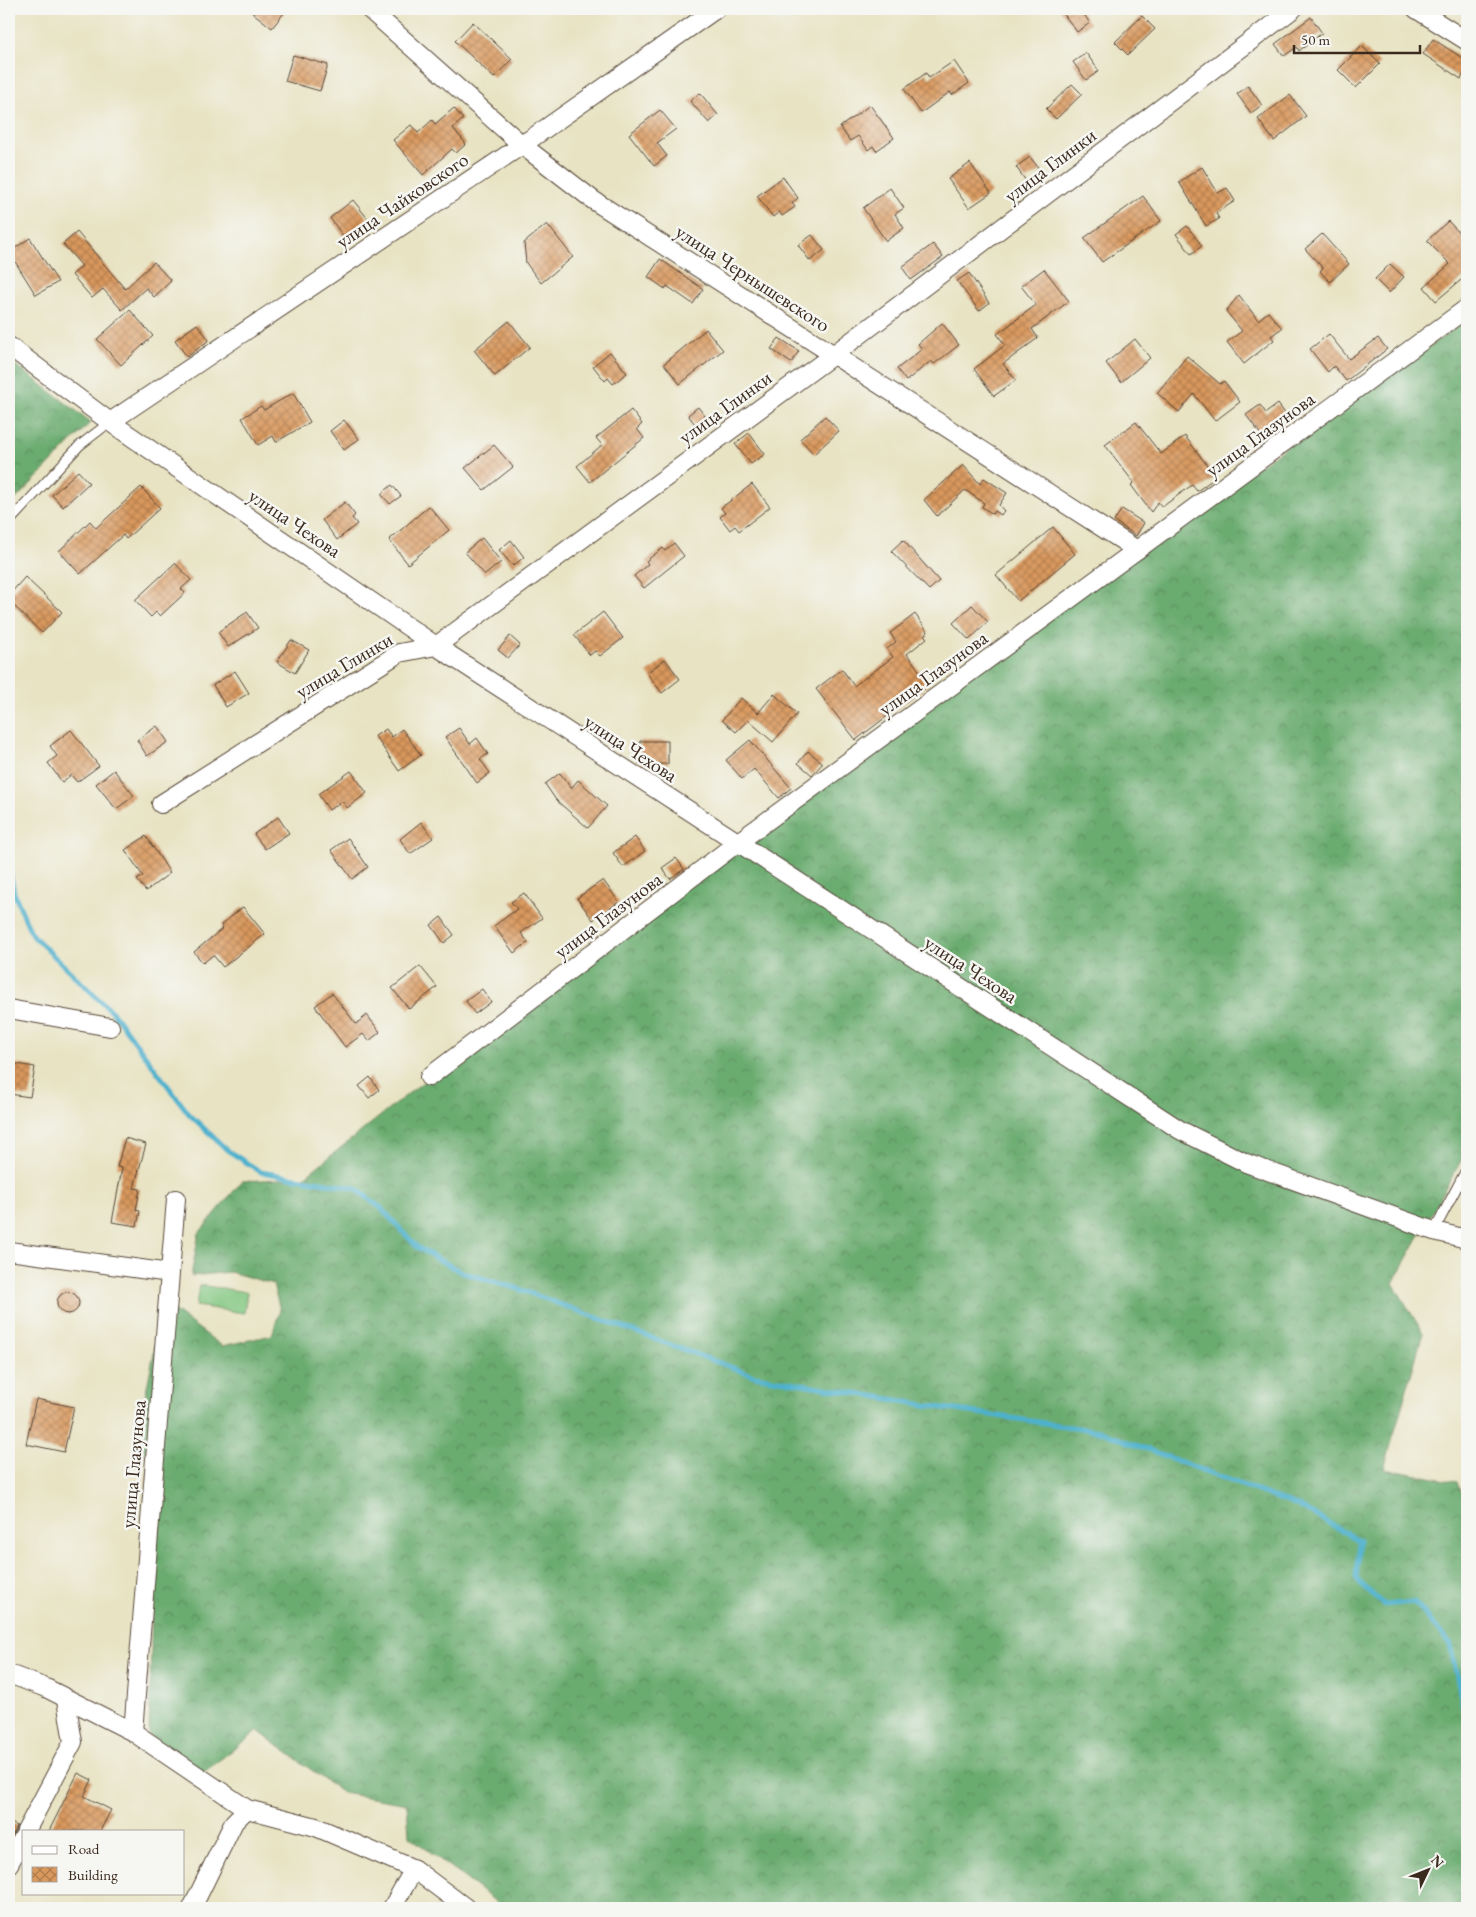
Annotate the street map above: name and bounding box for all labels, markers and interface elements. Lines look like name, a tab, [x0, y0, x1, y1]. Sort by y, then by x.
scale bar	[1294, 22, 1420, 54]
text: 50 m	[1301, 30, 1330, 49]
street label: улица Глинки	[999, 122, 1102, 208]
street label: улица Чайковского	[331, 146, 473, 254]
street label: улица Чернышевского	[671, 218, 835, 338]
street label: улица Глинки	[673, 364, 777, 450]
street label: улица Глазунова	[1200, 386, 1320, 482]
street label: улица Чехова	[244, 483, 346, 563]
street label: улица Глазунова	[873, 625, 993, 721]
street label: улица Глинки	[291, 626, 398, 704]
street label: улица Чехова	[579, 708, 683, 788]
street label: улица Глазунова	[549, 866, 667, 964]
street label: улица Чехова	[919, 929, 1023, 1009]
street label: улица Глазунова	[114, 1399, 152, 1529]
legend	[22, 1830, 185, 1894]
text: Road	[68, 1839, 100, 1858]
north arrow	[1404, 1844, 1454, 1894]
text: N	[1427, 1851, 1448, 1872]
text: Building	[68, 1865, 118, 1884]

